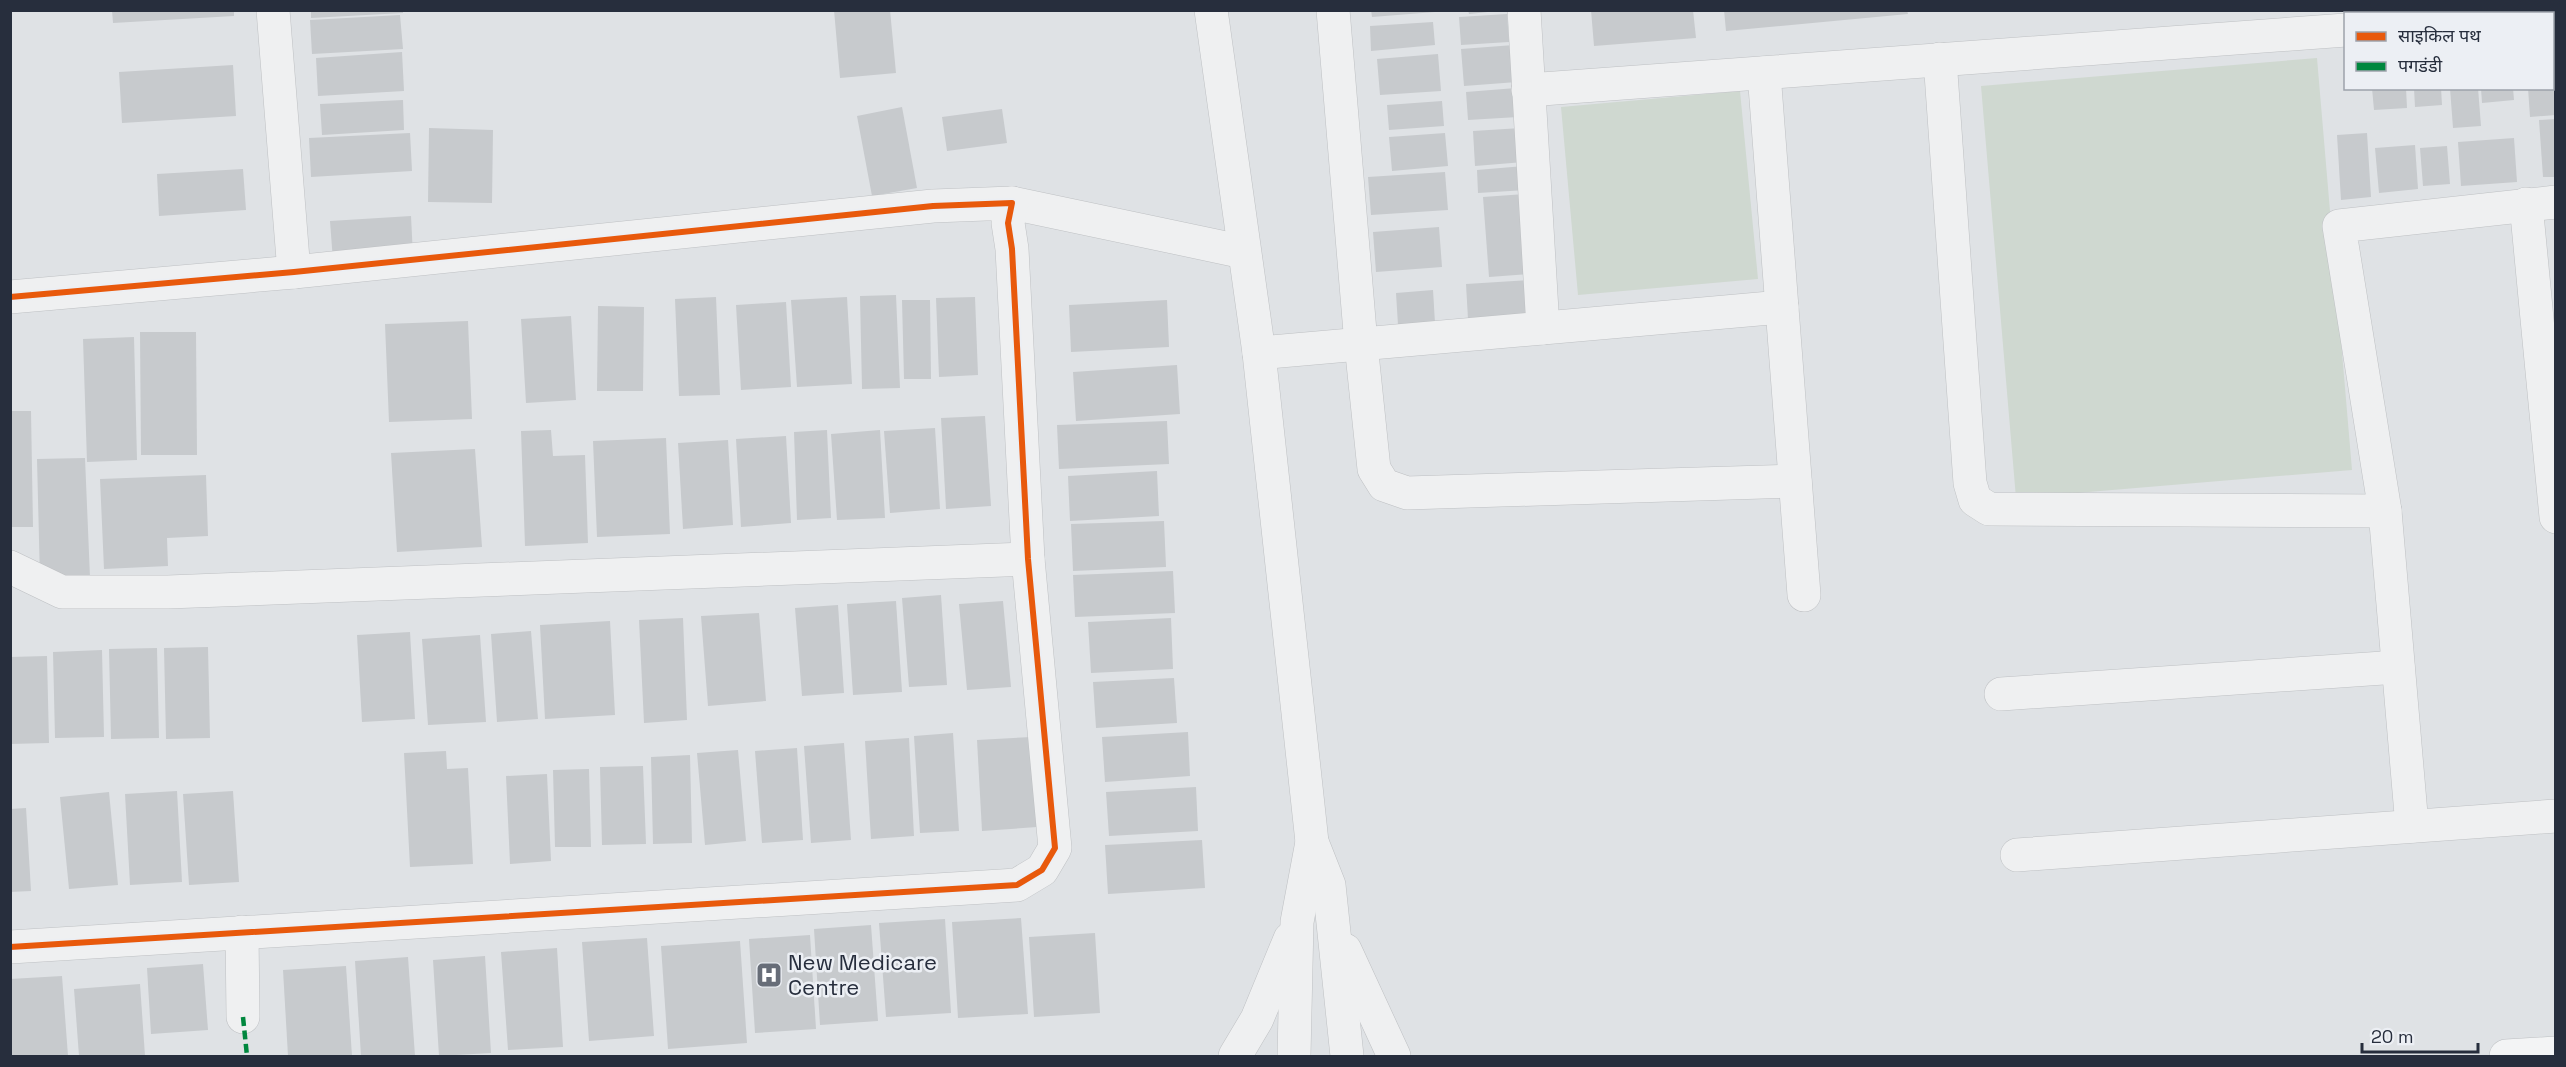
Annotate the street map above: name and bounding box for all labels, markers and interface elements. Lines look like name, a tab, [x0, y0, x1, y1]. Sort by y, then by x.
legend	[2344, 12, 2554, 90]
text: साइकिल पथ	[2398, 24, 2481, 47]
text: पगडंडी	[2398, 54, 2443, 77]
place label: New Medicare Centre	[788, 948, 937, 1001]
hospital icon: New Medicare Centre	[754, 960, 784, 990]
scale bar	[2362, 1016, 2478, 1054]
text: 20 m	[2371, 1025, 2414, 1048]

